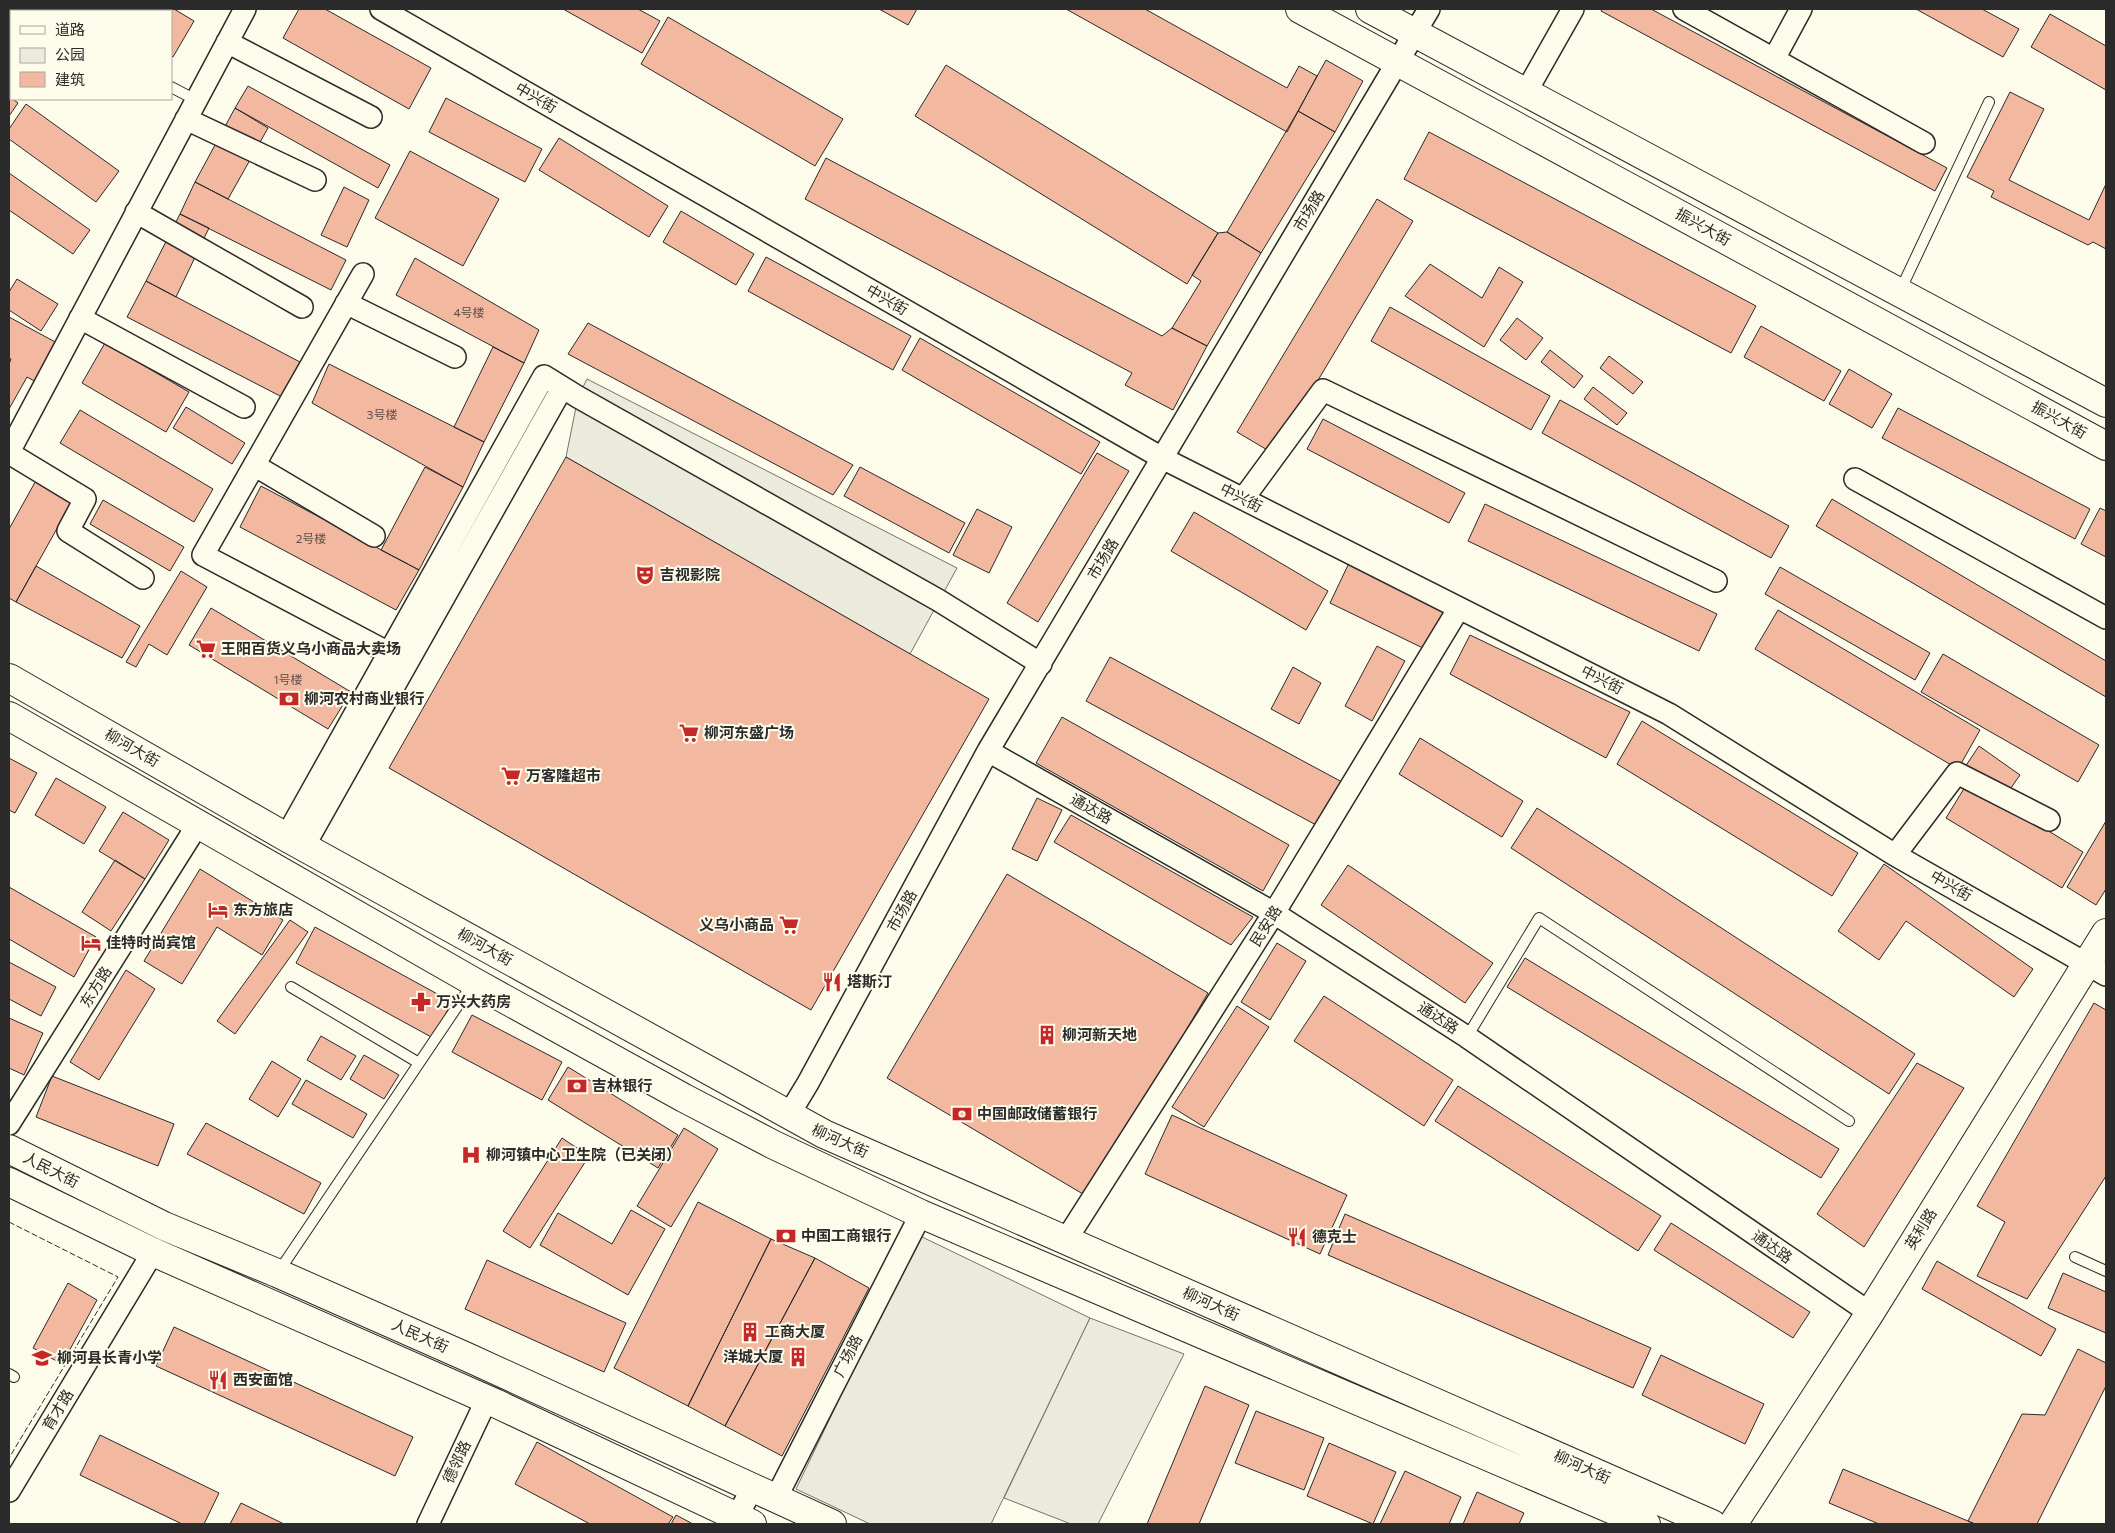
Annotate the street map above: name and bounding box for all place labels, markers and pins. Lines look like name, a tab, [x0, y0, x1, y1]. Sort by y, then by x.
theatre icon: 吉视影院	[634, 564, 656, 586]
place label: 吉视影院	[660, 565, 720, 583]
supermarket icon: 王阳百货义乌小商品大卖场	[195, 638, 217, 660]
place label: 王阳百货义乌小商品大卖场	[221, 639, 401, 657]
bank icon: 柳河农村商业银行	[278, 688, 300, 710]
place label: 柳河农村商业银行	[304, 689, 424, 707]
supermarket icon: 柳河东盛广场	[678, 722, 700, 744]
place label: 柳河东盛广场	[704, 723, 794, 741]
supermarket icon: 万客隆超市	[500, 765, 522, 787]
place label: 万客隆超市	[526, 766, 601, 784]
hotel icon: 东方旅店	[207, 899, 229, 921]
place label: 东方旅店	[233, 900, 293, 918]
supermarket icon: 义乌小商品	[778, 914, 800, 936]
place label: 义乌小商品	[699, 915, 774, 933]
hotel icon: 佳特时尚宾馆	[80, 932, 102, 954]
place label: 佳特时尚宾馆	[106, 933, 196, 951]
restaurant icon: 塔斯汀	[821, 971, 843, 993]
place label: 塔斯汀	[847, 972, 892, 990]
pharmacy icon: 万兴大药房	[410, 991, 432, 1013]
place label: 万兴大药房	[436, 992, 511, 1010]
building icon: 柳河新天地	[1036, 1024, 1058, 1046]
place label: 柳河新天地	[1062, 1025, 1137, 1043]
bank icon: 吉林银行	[566, 1075, 588, 1097]
place label: 吉林银行	[592, 1076, 652, 1094]
bank icon: 中国邮政储蓄银行	[951, 1103, 973, 1125]
place label: 中国邮政储蓄银行	[977, 1104, 1097, 1122]
hospital icon: 柳河镇中心卫生院（已关闭）	[460, 1144, 482, 1166]
place label: 柳河镇中心卫生院（已关闭）	[486, 1145, 681, 1163]
bank icon: 中国工商银行	[775, 1225, 797, 1247]
place label: 中国工商银行	[801, 1226, 891, 1244]
restaurant icon: 德克士	[1286, 1226, 1308, 1248]
place label: 德克士	[1312, 1227, 1357, 1245]
building icon: 工商大厦	[739, 1321, 761, 1343]
place label: 工商大厦	[765, 1322, 825, 1340]
building icon: 洋城大厦	[787, 1346, 809, 1368]
school or university icon: 柳河县长青小学	[31, 1347, 53, 1369]
place label: 洋城大厦	[723, 1347, 783, 1365]
place label: 柳河县长青小学	[57, 1348, 162, 1366]
restaurant icon: 西安面馆	[207, 1369, 229, 1391]
place label: 西安面馆	[233, 1370, 293, 1388]

